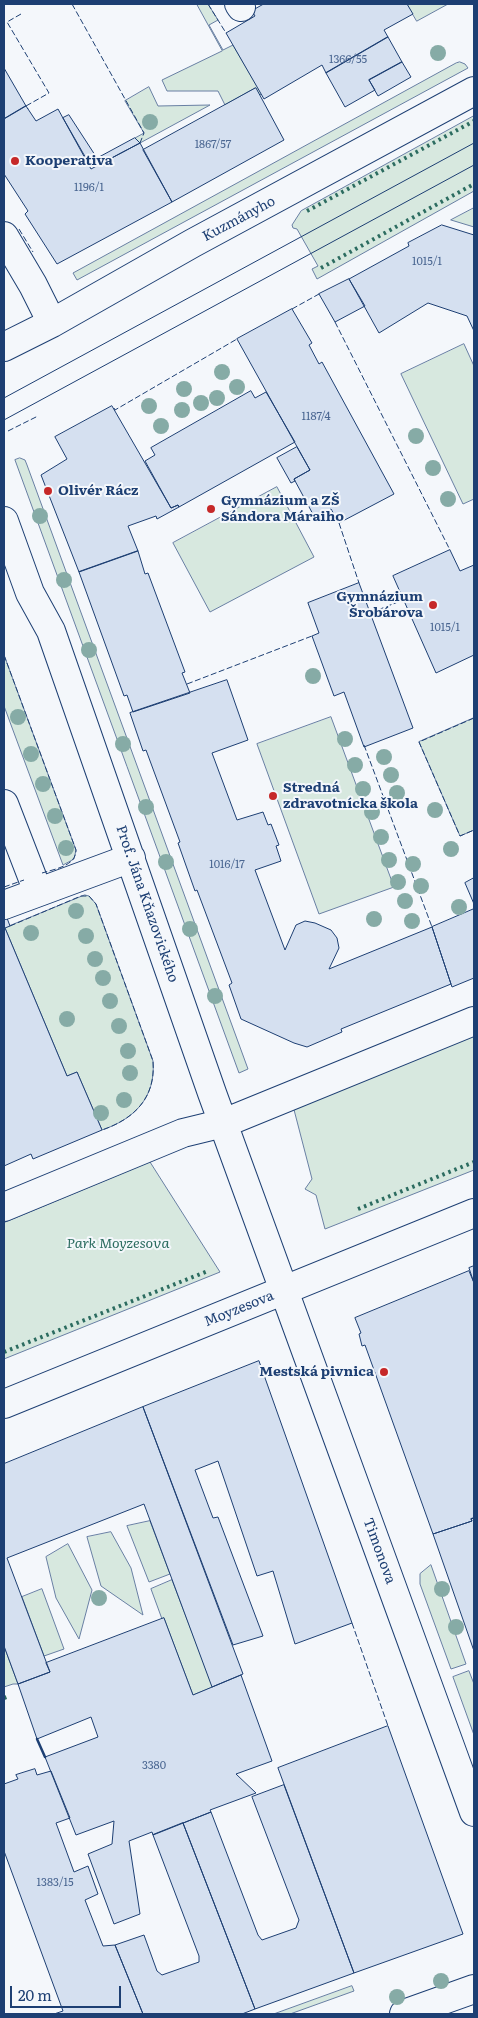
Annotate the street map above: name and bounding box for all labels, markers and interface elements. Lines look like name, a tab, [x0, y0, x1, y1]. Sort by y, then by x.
house number: 1366/55	[329, 53, 367, 67]
house number: 1867/57	[195, 138, 231, 152]
place label: Kooperativa	[25, 153, 113, 169]
marker: Kooperativa	[9, 155, 21, 167]
house number: 1196/1	[74, 181, 104, 195]
street label: Kuzmányho	[200, 193, 278, 245]
house number: 1015/1	[412, 255, 442, 269]
house number: 1187/4	[301, 410, 331, 424]
place label: Olivér Rácz	[58, 483, 139, 499]
marker: Olivér Rácz	[42, 485, 54, 497]
place label: Gymnázium a ZŠ Sándora Máraiho	[221, 493, 344, 526]
marker: Gymnázium a ZŠ Sándora Máraiho	[205, 503, 217, 515]
place label: Gymnázium Šrobárova	[336, 589, 423, 622]
marker: Gymnázium Šrobárova	[427, 599, 439, 611]
house number: 1015/1	[430, 621, 460, 635]
place label: Stredná zdravotnícka škola	[283, 780, 418, 812]
marker: Stredná zdravotnícka škola	[267, 790, 279, 802]
street label: Prof. Jána Kňazovického	[112, 823, 182, 985]
house number: 1016/17	[209, 858, 245, 872]
park label: Park Moyzesova	[67, 1236, 169, 1252]
street label: Moyzesova	[202, 1287, 276, 1331]
place label: Mestská pivnica	[259, 1364, 374, 1380]
marker: Mestská pivnica	[378, 1366, 390, 1378]
street label: Timonova	[359, 1516, 399, 1586]
house number: 3380	[142, 1759, 166, 1773]
house number: 1383/15	[36, 1876, 74, 1890]
scale bar	[12, 1976, 124, 2008]
text: 20 m	[18, 1983, 52, 2006]

